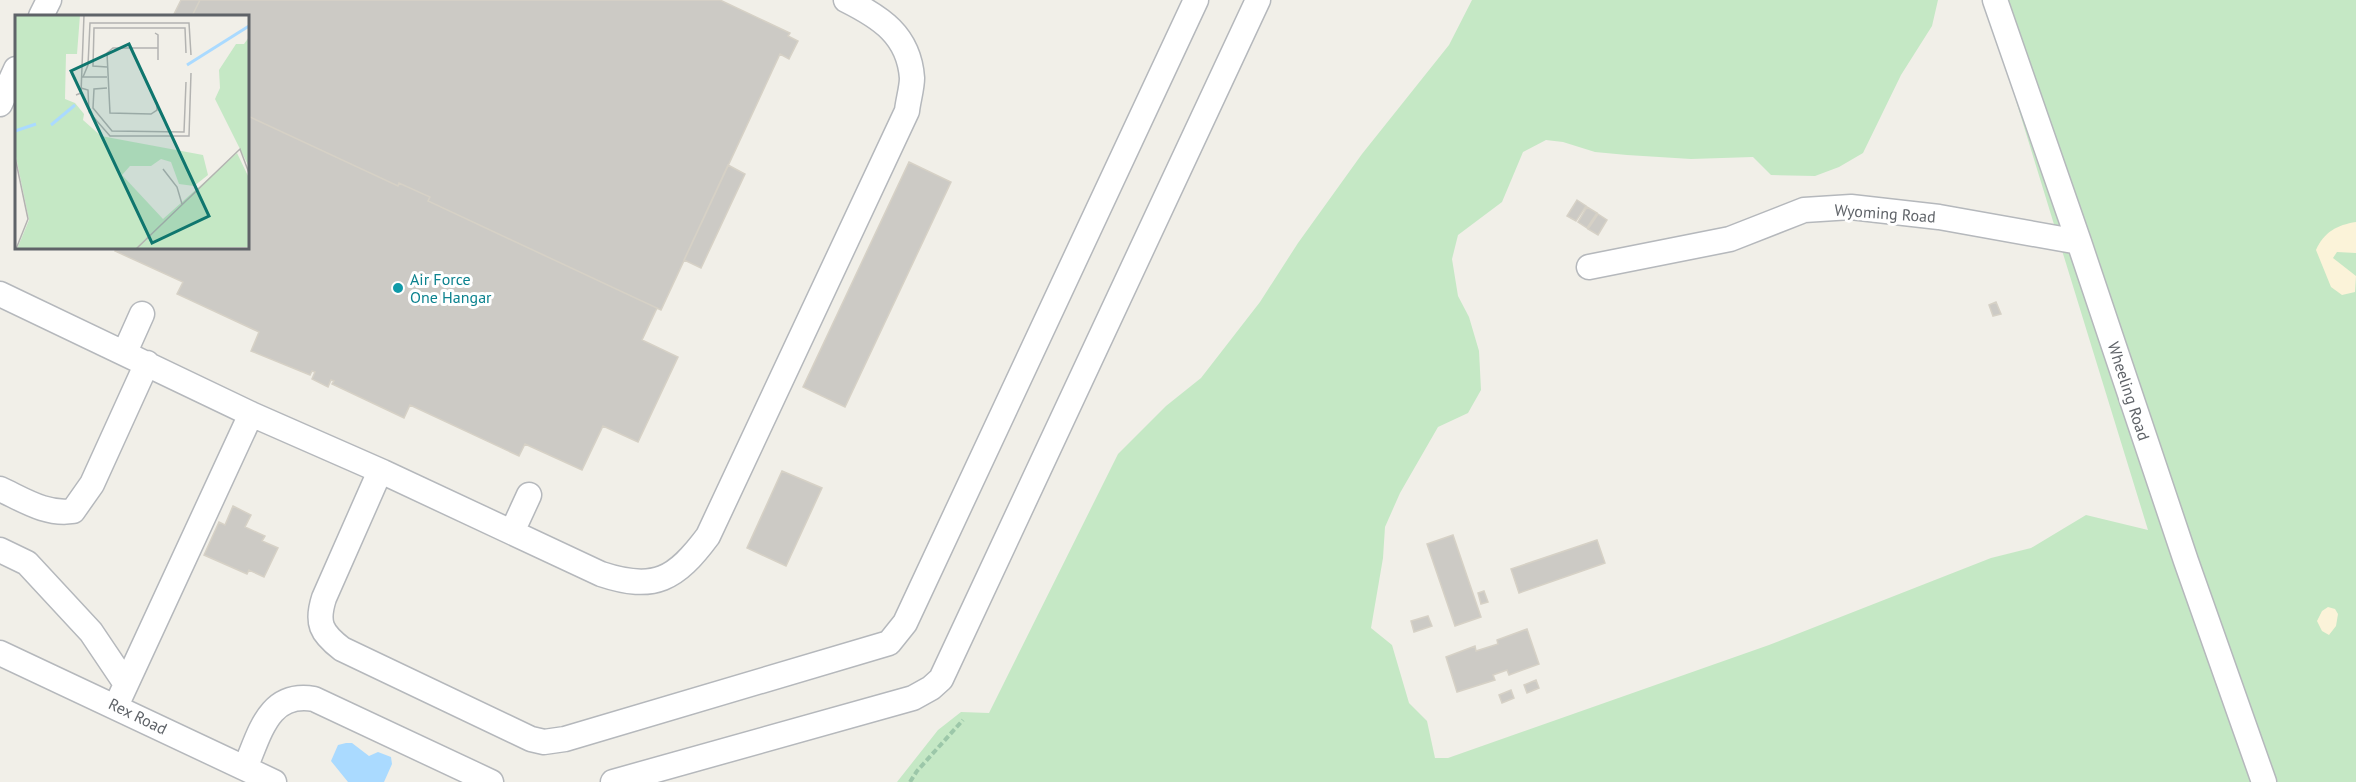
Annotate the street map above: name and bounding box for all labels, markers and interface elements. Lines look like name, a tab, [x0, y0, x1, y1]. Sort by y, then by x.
inset map	[15, 15, 249, 249]
street label: Wyoming Road	[1834, 199, 1936, 227]
place label: Air Force One Hangar	[410, 269, 492, 307]
marker: Air Force One Hangar	[391, 281, 405, 295]
street label: Wheeling Road	[2104, 339, 2154, 443]
street label: Rex Road	[106, 693, 170, 739]

